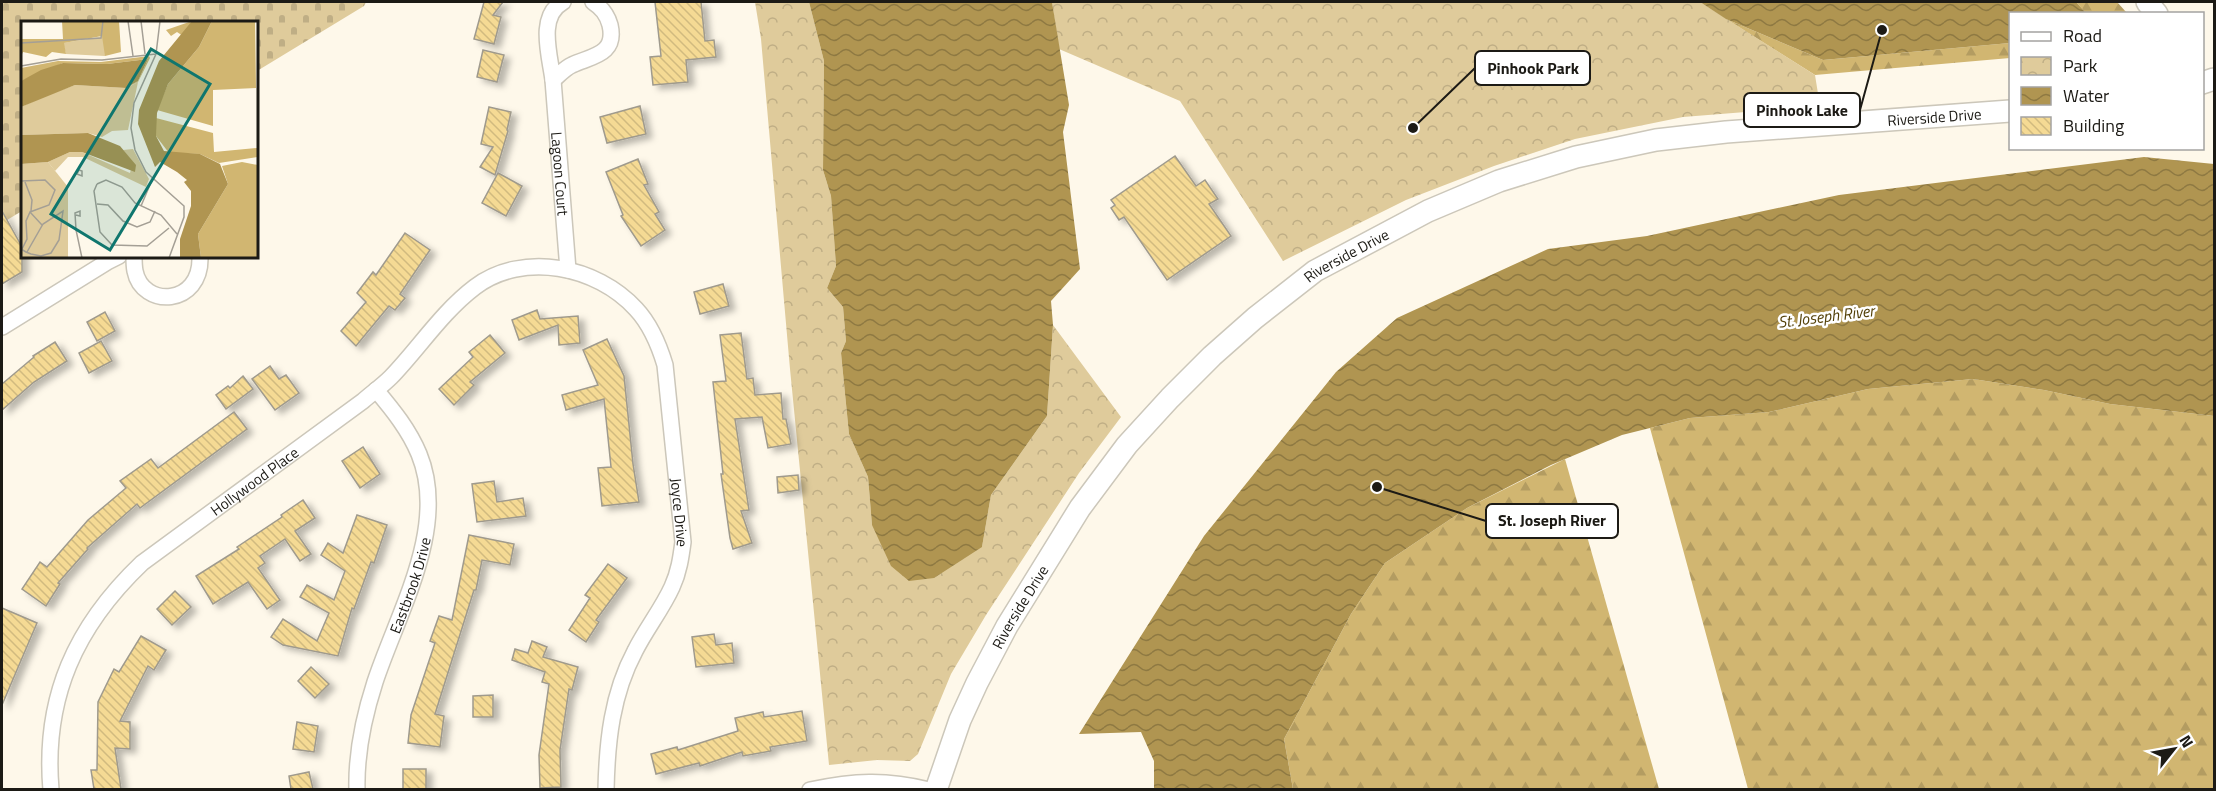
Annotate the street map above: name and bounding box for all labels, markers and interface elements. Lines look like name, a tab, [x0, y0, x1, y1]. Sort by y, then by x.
legend	[2009, 12, 2204, 150]
inset map	[21, 21, 258, 258]
text: Road	[2063, 22, 2102, 49]
callout: Pinhook Park	[1475, 51, 1590, 85]
text: Park	[2063, 52, 2098, 79]
text: Pinhook Park	[1487, 56, 1580, 80]
text: Water	[2063, 82, 2109, 109]
callout: Pinhook Lake	[1744, 93, 1860, 127]
text: Pinhook Lake	[1756, 98, 1848, 122]
street label: Riverside Drive	[1886, 102, 1982, 132]
text: Building	[2063, 112, 2124, 139]
street label: Lagoon Court	[546, 131, 575, 217]
street label: Riverside Drive	[1298, 222, 1393, 288]
water label: St. Joseph River	[1776, 298, 1877, 334]
street label: Hollywood Place	[205, 441, 303, 521]
street label: Joyce Drive	[665, 477, 695, 548]
callout: St. Joseph River	[1486, 504, 1618, 538]
text: St. Joseph River	[1498, 508, 1606, 532]
street label: Eastbrook Drive	[383, 535, 436, 637]
street label: Riverside Drive	[985, 560, 1054, 653]
north arrow	[2144, 719, 2204, 779]
text: N	[2174, 730, 2200, 752]

